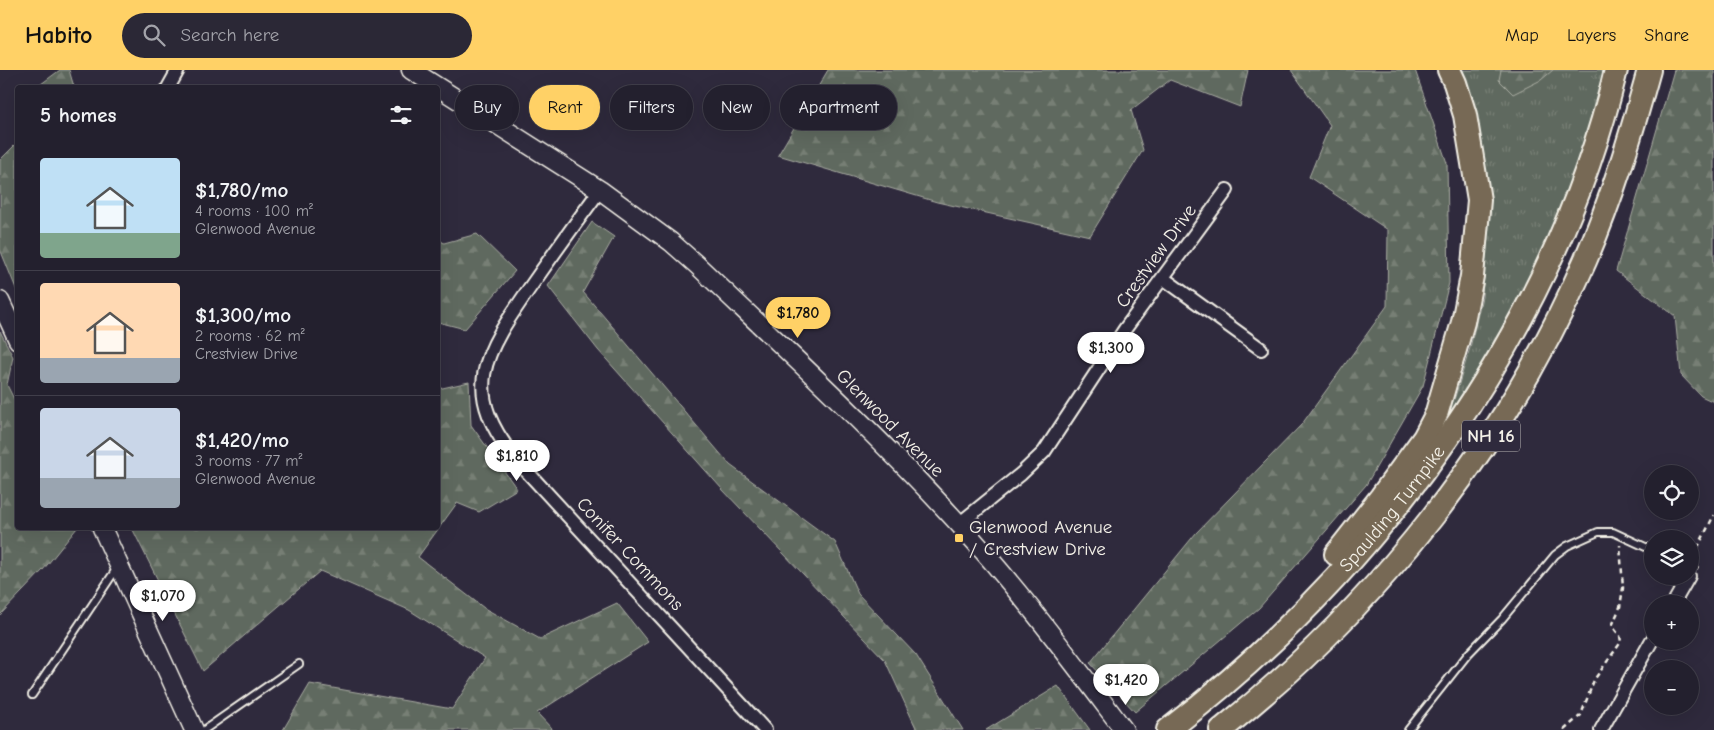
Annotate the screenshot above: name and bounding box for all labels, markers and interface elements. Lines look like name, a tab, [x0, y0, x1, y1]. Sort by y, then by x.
search box	[122, 13, 472, 58]
text: Habito	[25, 21, 92, 49]
icon: search	[140, 21, 168, 49]
text: Search here	[180, 24, 279, 46]
text: Map	[1505, 25, 1539, 46]
text: Layers	[1567, 25, 1616, 46]
text: Share	[1644, 25, 1689, 46]
chip: Buy	[455, 85, 519, 130]
chip: Rent	[529, 85, 600, 130]
chip: Filters	[610, 85, 693, 130]
chip: New	[703, 85, 770, 130]
chip: Apartment	[780, 85, 897, 130]
icon: filters	[387, 101, 415, 129]
text: 5 homes	[40, 103, 117, 127]
icon: home	[80, 178, 140, 238]
text: $1,780/mo	[195, 178, 288, 202]
street label: Crestview Drive	[1111, 200, 1201, 312]
text: 4 rooms · 100 m²	[195, 202, 313, 220]
text: Glenwood Avenue	[195, 220, 316, 238]
pin: $1,780	[757, 296, 839, 339]
icon: home	[80, 303, 140, 363]
text: $1,300/mo	[195, 303, 291, 327]
text: $1,780	[776, 304, 820, 322]
text: 2 rooms · 62 m²	[195, 327, 305, 345]
pin: $1,300	[1070, 332, 1152, 374]
text: $1,300	[1088, 339, 1134, 357]
text: Crestview Drive	[195, 345, 298, 363]
street label: Glenwood Avenue	[832, 365, 948, 481]
road number: NH 16	[1462, 421, 1520, 452]
icon: home	[80, 428, 140, 488]
text: $1,420/mo	[195, 428, 289, 452]
pin: $1,810	[476, 440, 558, 482]
street label: Spaulding Turnpike	[1335, 441, 1450, 577]
text: $1,810	[496, 447, 538, 465]
text: 3 rooms · 77 m²	[195, 452, 303, 470]
map controls	[1644, 465, 1699, 715]
button: locate	[1644, 465, 1699, 520]
text: Glenwood Avenue	[195, 470, 316, 488]
street label: Conifer Commons	[572, 493, 688, 615]
place label: Glenwood Avenue / Crestview Drive	[969, 516, 1112, 560]
button: layers	[1644, 530, 1699, 585]
marker: Glenwood Avenue / Crestview Drive	[953, 532, 965, 544]
pin: $1,070	[122, 580, 204, 622]
text: $1,070	[141, 587, 185, 605]
button: +	[1644, 595, 1699, 650]
button: −	[1644, 660, 1699, 715]
pin: $1,420	[1085, 664, 1167, 706]
text: $1,420	[1104, 671, 1148, 689]

